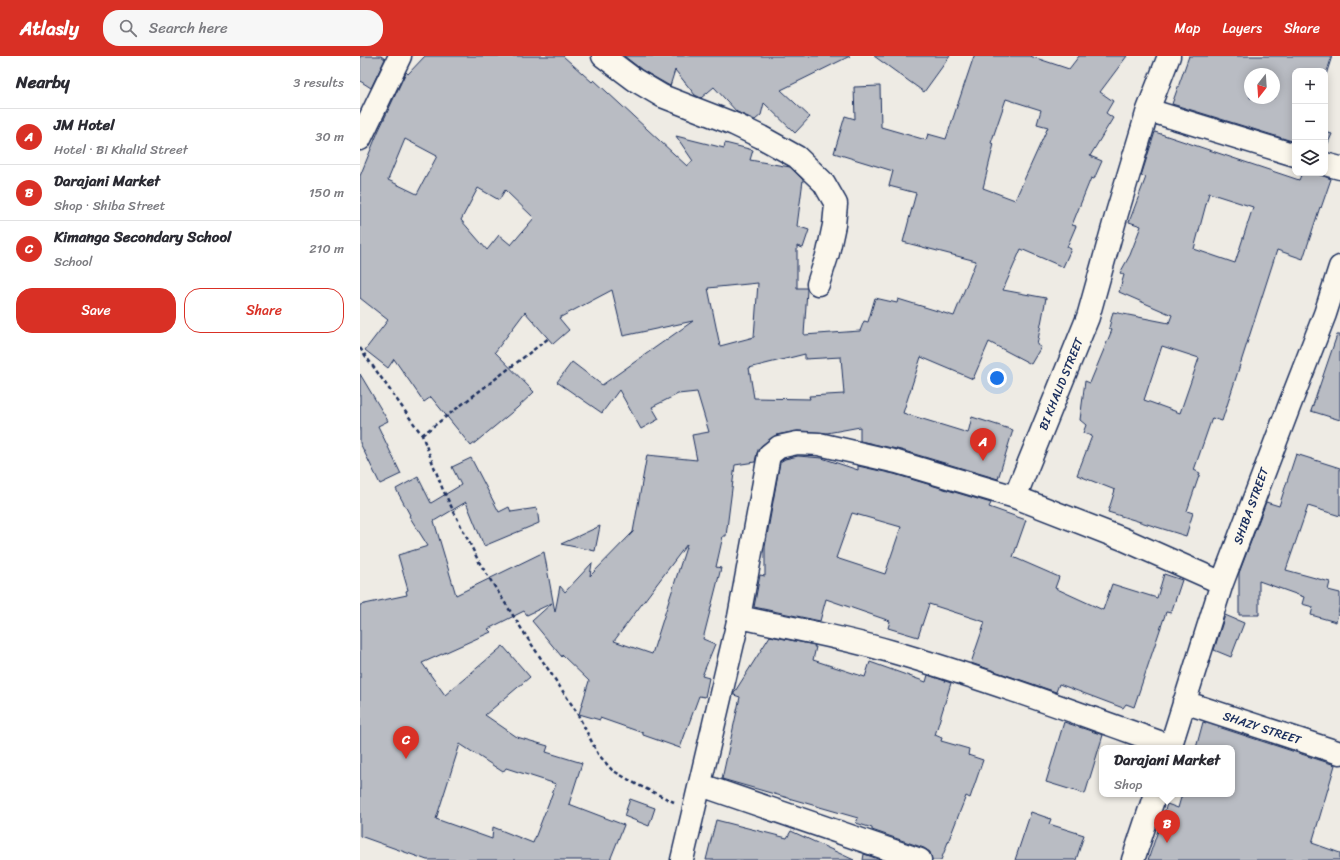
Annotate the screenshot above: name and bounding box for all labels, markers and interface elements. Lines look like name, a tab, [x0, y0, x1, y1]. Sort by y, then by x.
search box	[103, 10, 383, 46]
text: Atlasly	[20, 12, 79, 45]
text: Search here	[149, 15, 228, 41]
text: Map	[1175, 16, 1200, 41]
text: Layers	[1222, 16, 1262, 41]
text: Share	[1284, 16, 1320, 41]
icon: search	[117, 17, 139, 39]
text: Nearby	[16, 67, 70, 97]
north arrow	[1244, 68, 1280, 104]
map controls	[1292, 68, 1328, 176]
button: +	[1292, 68, 1328, 104]
text: 3 results	[293, 71, 344, 94]
button: −	[1292, 104, 1328, 140]
text: JM Hotel	[54, 112, 115, 138]
text: A	[25, 125, 33, 148]
text: 30 m	[315, 125, 344, 148]
text: Hotel · Bi Khalid Street	[54, 138, 188, 161]
button: layers	[1292, 140, 1328, 176]
text: Darajani Market	[54, 168, 160, 194]
text: B	[25, 181, 33, 204]
text: 150 m	[309, 181, 344, 204]
text: Shop · Shiba Street	[54, 194, 165, 217]
text: Kimanga Secondary School	[54, 224, 231, 250]
text: C	[25, 237, 33, 260]
text: 210 m	[309, 237, 344, 260]
text: School	[54, 250, 92, 273]
button: Save	[16, 288, 176, 333]
button: Share	[184, 288, 344, 333]
street label: BI KHALID STREET	[1032, 333, 1090, 434]
your location	[987, 368, 1007, 388]
pin: A	[970, 428, 996, 461]
street label: SHIBA STREET	[1227, 463, 1276, 548]
street label: SHAZY STREET	[1220, 705, 1305, 751]
pin: C	[393, 726, 419, 759]
popup	[1099, 745, 1235, 797]
text: Darajani Market	[1114, 747, 1220, 773]
text: Shop	[1114, 773, 1142, 796]
pin: B	[1154, 810, 1180, 843]

